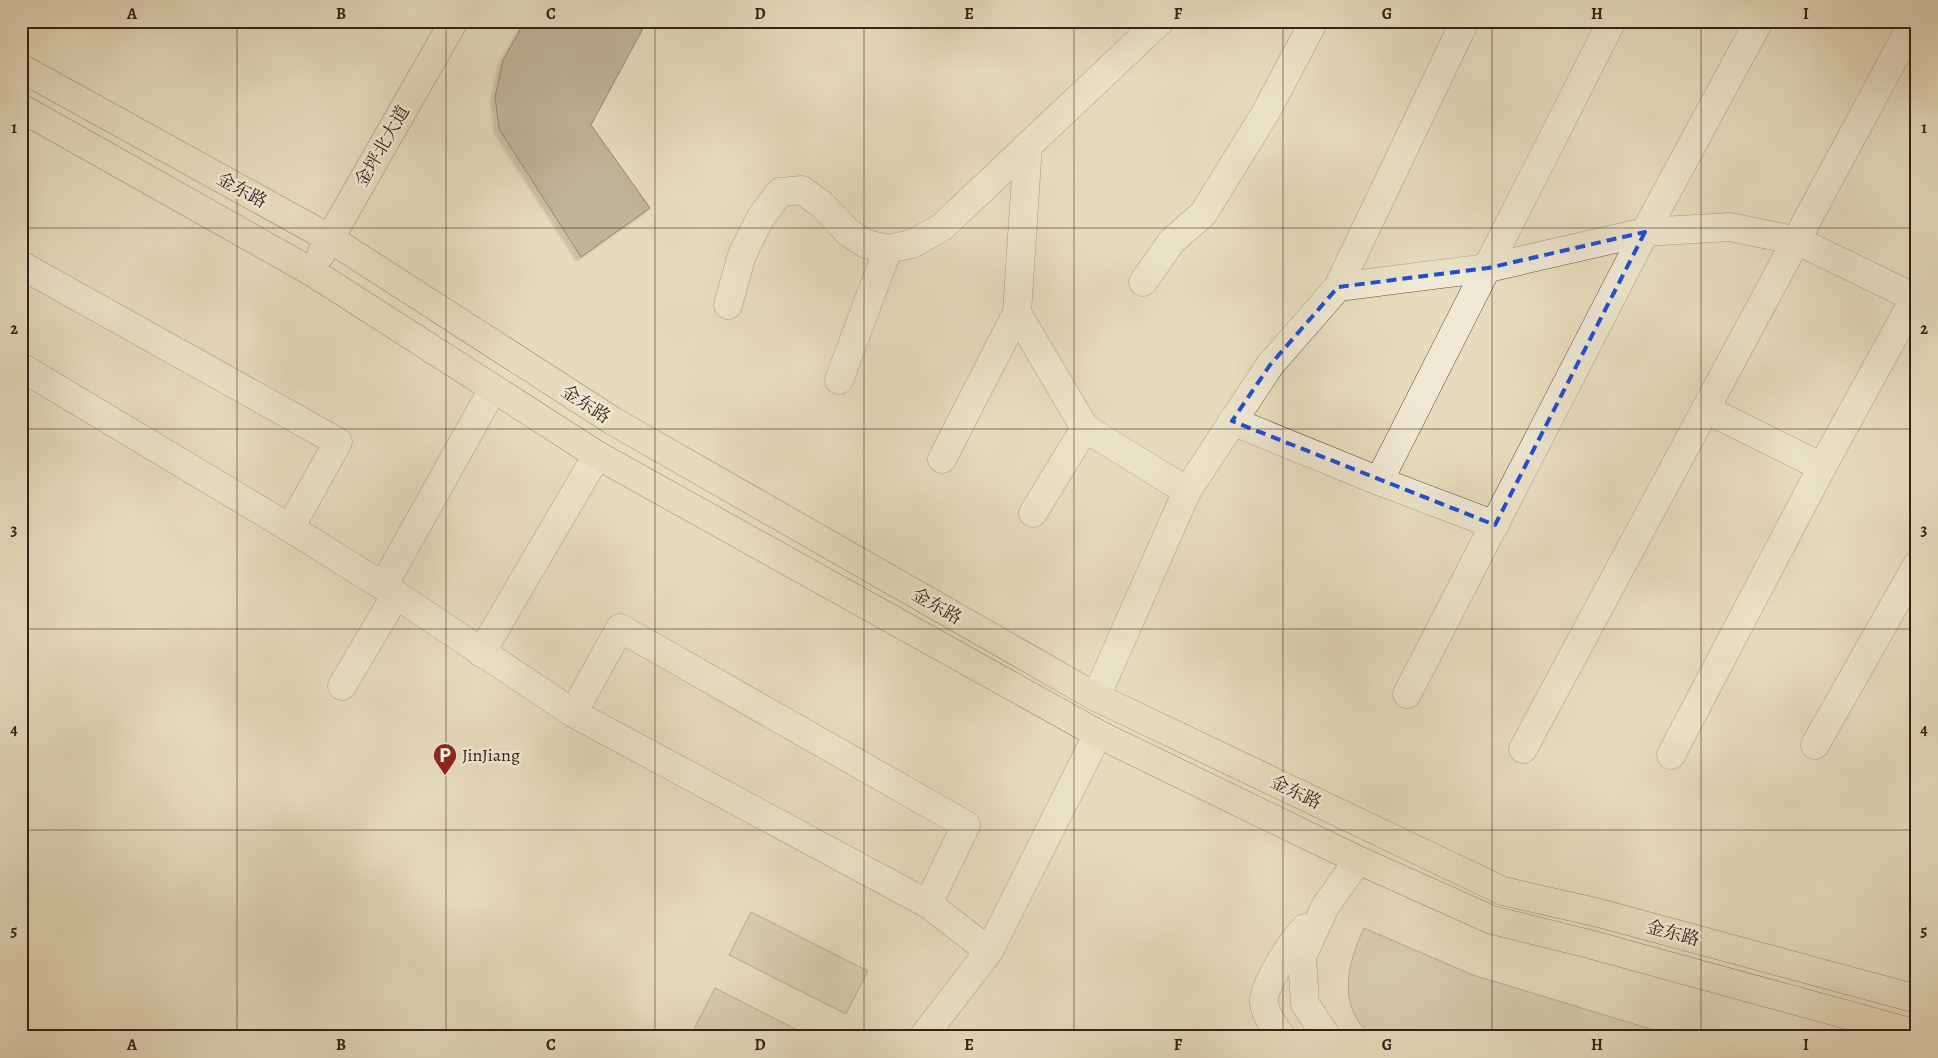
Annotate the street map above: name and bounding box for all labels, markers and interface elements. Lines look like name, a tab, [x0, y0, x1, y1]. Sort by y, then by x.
text: A	[126, 3, 138, 25]
text: B	[336, 3, 346, 25]
text: C	[546, 3, 556, 25]
text: D	[754, 3, 766, 25]
text: E	[964, 3, 974, 25]
text: F	[1174, 3, 1183, 25]
text: G	[1382, 3, 1392, 25]
text: H	[1591, 3, 1603, 25]
text: I	[1803, 3, 1809, 25]
street label: 金坪北大道	[349, 101, 415, 191]
text: 1	[11, 117, 17, 139]
text: 1	[1921, 117, 1927, 139]
street label: 金东路	[213, 166, 271, 214]
text: 2	[10, 318, 18, 340]
text: 2	[1920, 318, 1928, 340]
street label: 金东路	[557, 379, 615, 429]
text: 3	[11, 519, 18, 541]
text: 3	[1921, 519, 1928, 541]
street label: 金东路	[908, 582, 966, 630]
text: 4	[10, 719, 18, 741]
text: 4	[1920, 719, 1928, 741]
parking icon: JinJiang	[432, 742, 458, 776]
place label: JinJiang	[462, 743, 520, 767]
street label: 金东路	[1266, 769, 1326, 815]
street label: 金东路	[1644, 914, 1702, 952]
text: 5	[11, 920, 18, 942]
text: 5	[1921, 920, 1928, 942]
text: A	[126, 1034, 138, 1056]
text: B	[336, 1034, 346, 1056]
text: C	[546, 1034, 556, 1056]
text: D	[754, 1034, 766, 1056]
text: E	[964, 1034, 974, 1056]
text: F	[1174, 1034, 1183, 1056]
text: G	[1382, 1034, 1392, 1056]
text: H	[1591, 1034, 1603, 1056]
text: I	[1803, 1034, 1809, 1056]

